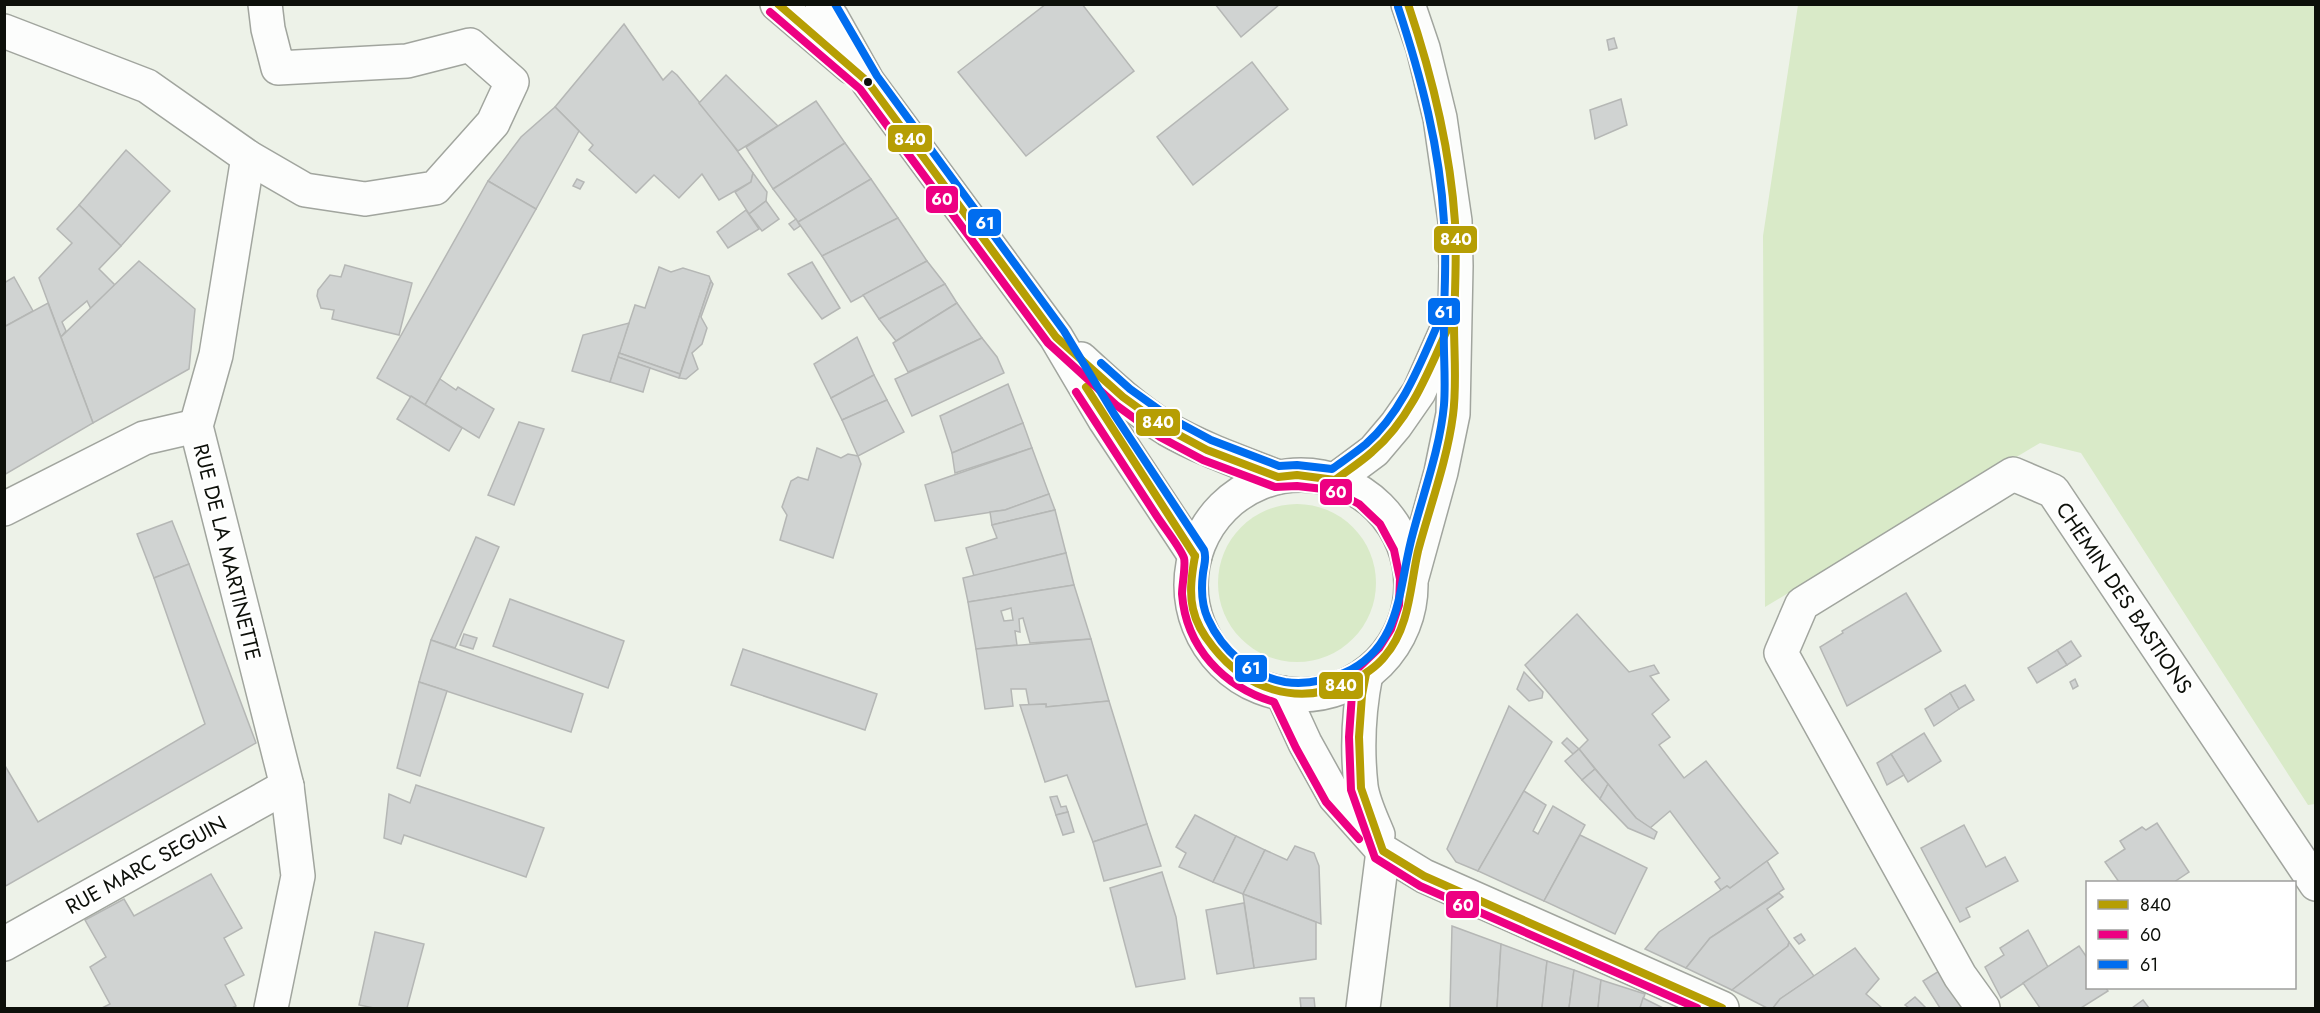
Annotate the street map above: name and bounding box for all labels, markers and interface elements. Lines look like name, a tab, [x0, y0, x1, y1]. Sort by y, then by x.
unlabelled marker	[862, 76, 874, 88]
line badge: 840	[887, 124, 933, 153]
text: 840	[894, 128, 926, 151]
line badge: 60	[925, 185, 959, 214]
text: 60	[931, 188, 953, 211]
line badge: 61	[967, 208, 1002, 237]
text: 61	[976, 212, 994, 235]
line badge: 840	[1433, 225, 1478, 254]
text: 840	[1440, 228, 1472, 251]
line badge: 61	[1427, 297, 1461, 326]
text: 61	[1435, 301, 1453, 324]
line badge: 840	[1135, 408, 1181, 437]
text: 840	[1142, 411, 1174, 434]
street label: RUE DE LA MARTINETTE	[186, 441, 268, 663]
line badge: 60	[1319, 478, 1353, 506]
text: 60	[1325, 481, 1347, 504]
street label: CHEMIN DES BASTIONS	[2049, 496, 2199, 700]
line badge: 61	[1234, 654, 1268, 683]
text: 61	[1242, 657, 1260, 680]
line badge: 840	[1318, 671, 1364, 700]
text: 840	[1325, 674, 1357, 697]
street label: RUE MARC SEGUIN	[60, 808, 232, 922]
legend	[2086, 881, 2296, 989]
line badge: 60	[1445, 890, 1480, 919]
text: 840	[2140, 892, 2171, 918]
text: 60	[1452, 894, 1474, 917]
text: 60	[2140, 922, 2161, 948]
text: 61	[2140, 952, 2158, 978]

